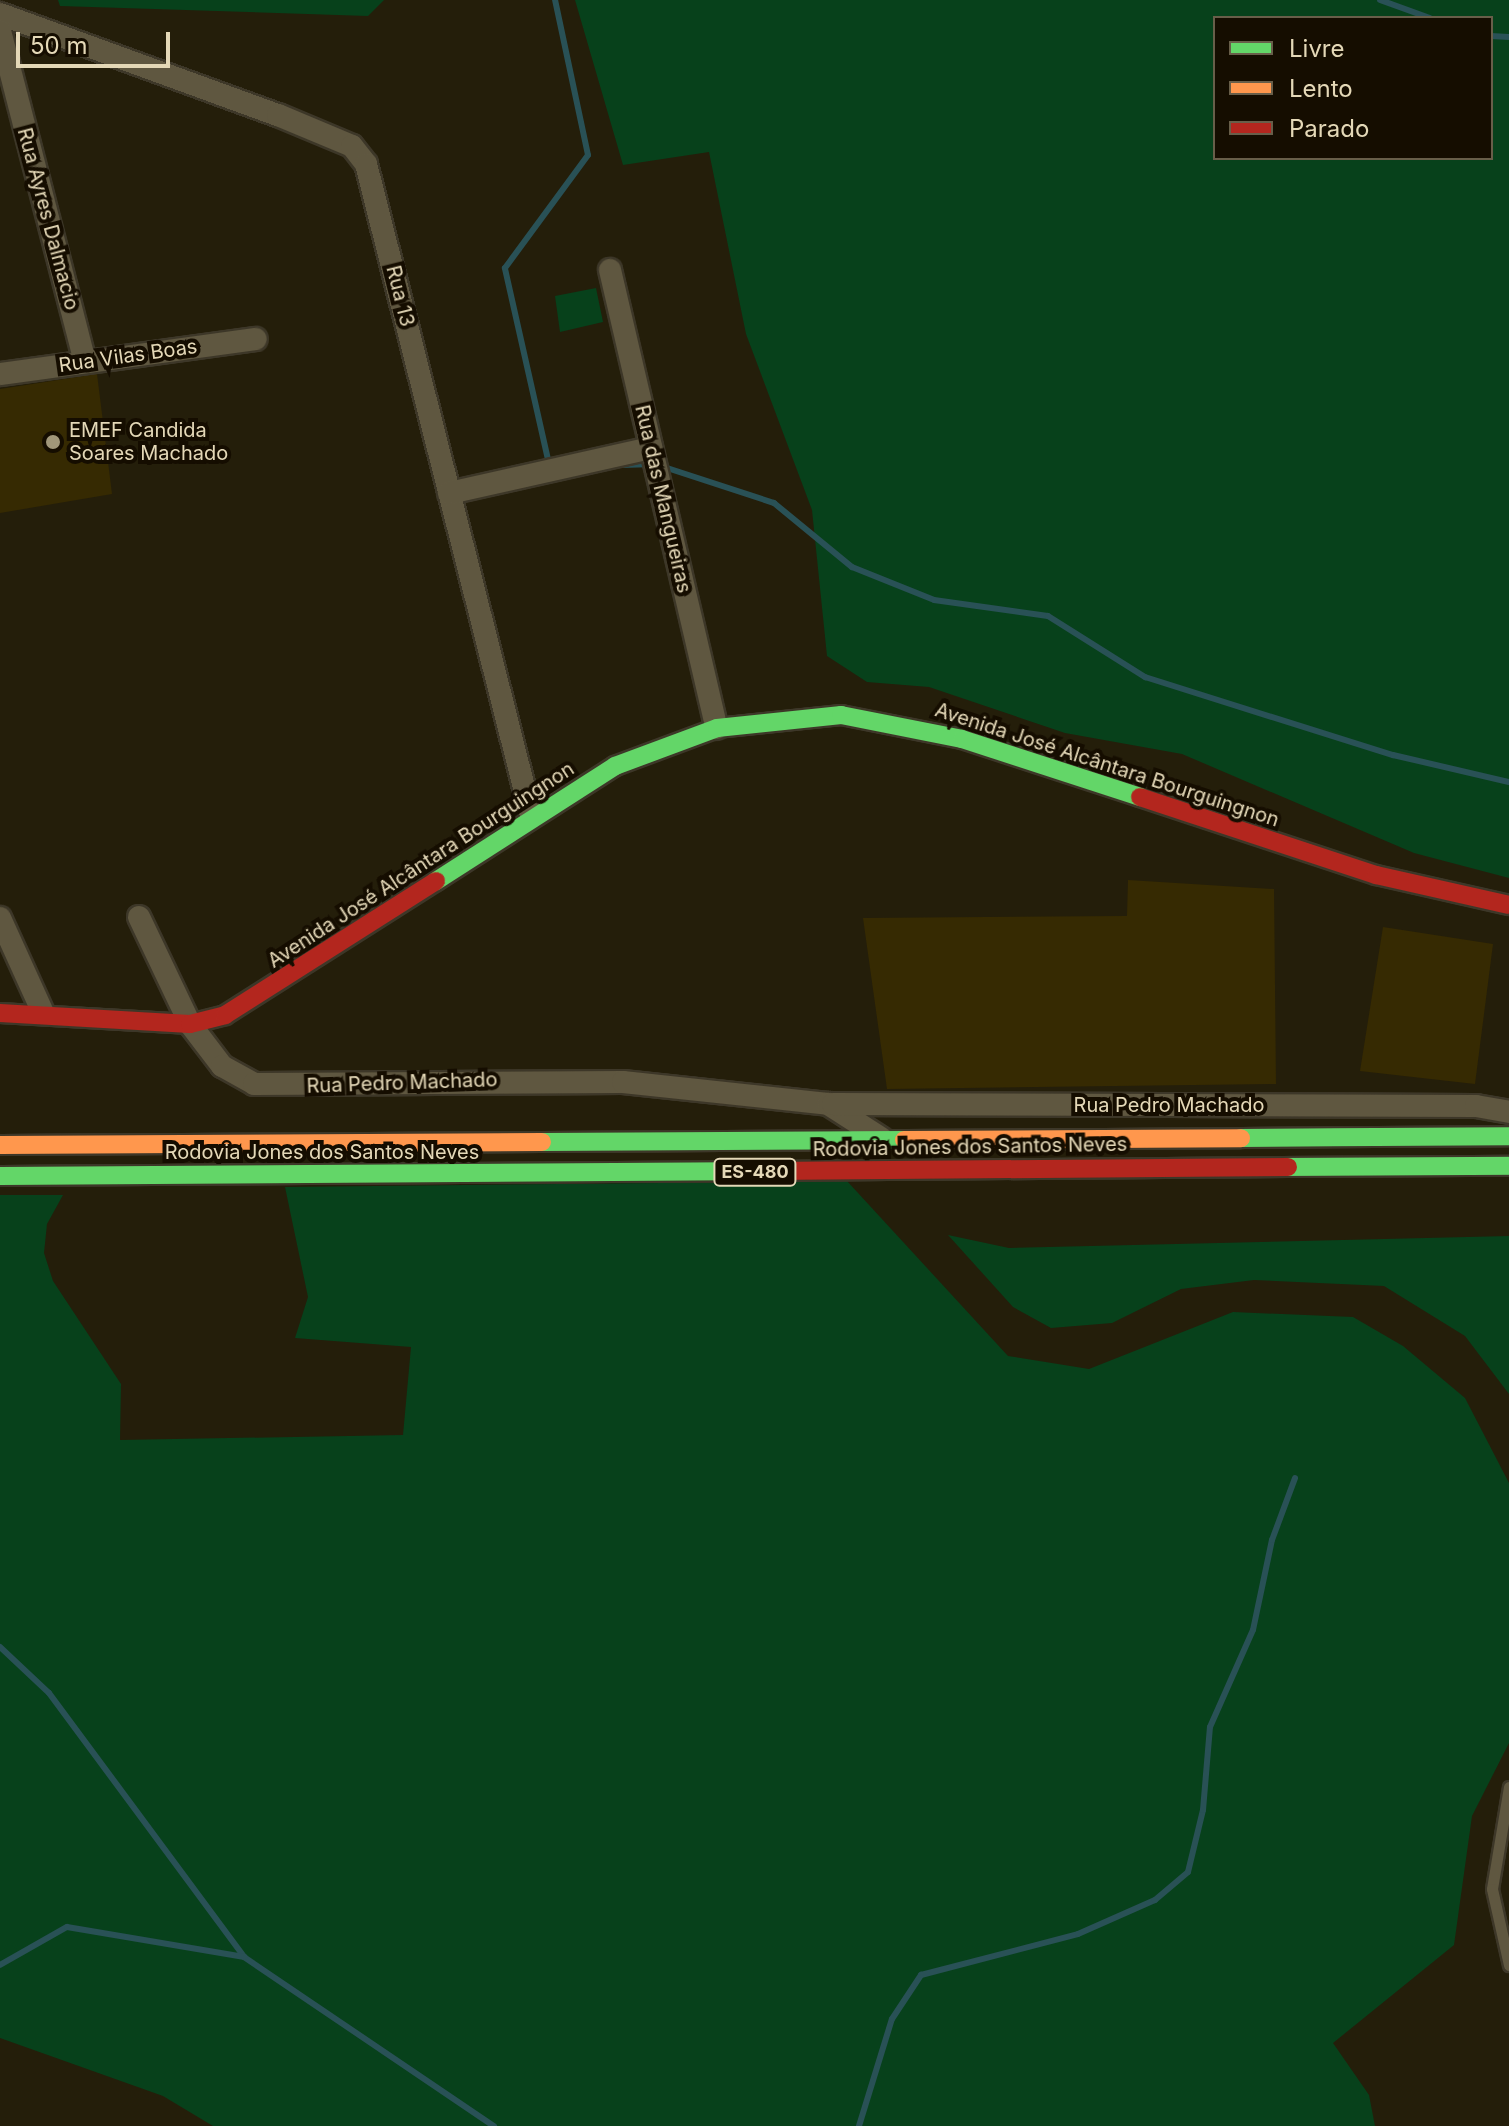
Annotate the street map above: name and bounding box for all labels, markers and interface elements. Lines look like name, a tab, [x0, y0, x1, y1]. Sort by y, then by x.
scale bar	[20, 16, 174, 66]
legend	[1213, 16, 1493, 160]
text: 50 m	[30, 31, 88, 60]
text: Livre	[1289, 34, 1345, 63]
text: Lento	[1289, 74, 1353, 103]
text: Parado	[1289, 114, 1369, 143]
street label: Rua Ayres Dalmacio	[12, 125, 84, 313]
street label: Rua 13	[381, 263, 419, 329]
street label: Rua Vilas Boas	[57, 334, 199, 378]
street label: Rua das Mangueiras	[630, 403, 696, 595]
place label: EMEF Candida Soares Machado	[69, 418, 228, 465]
marker: EMEF Candida Soares Machado	[44, 433, 62, 451]
street label: Avenida José Alcântara Bourguingnon	[932, 698, 1282, 832]
street label: Avenida José Alcântara Bourguingnon	[263, 757, 579, 973]
street label: Rua Pedro Machado	[306, 1068, 498, 1098]
street label: Rua Pedro Machado	[1074, 1093, 1264, 1117]
street label: Rodovia Jones dos Santos Neves	[812, 1132, 1128, 1162]
street label: Rodovia Jones dos Santos Neves	[165, 1140, 479, 1164]
road number: ES-480	[713, 1158, 797, 1186]

